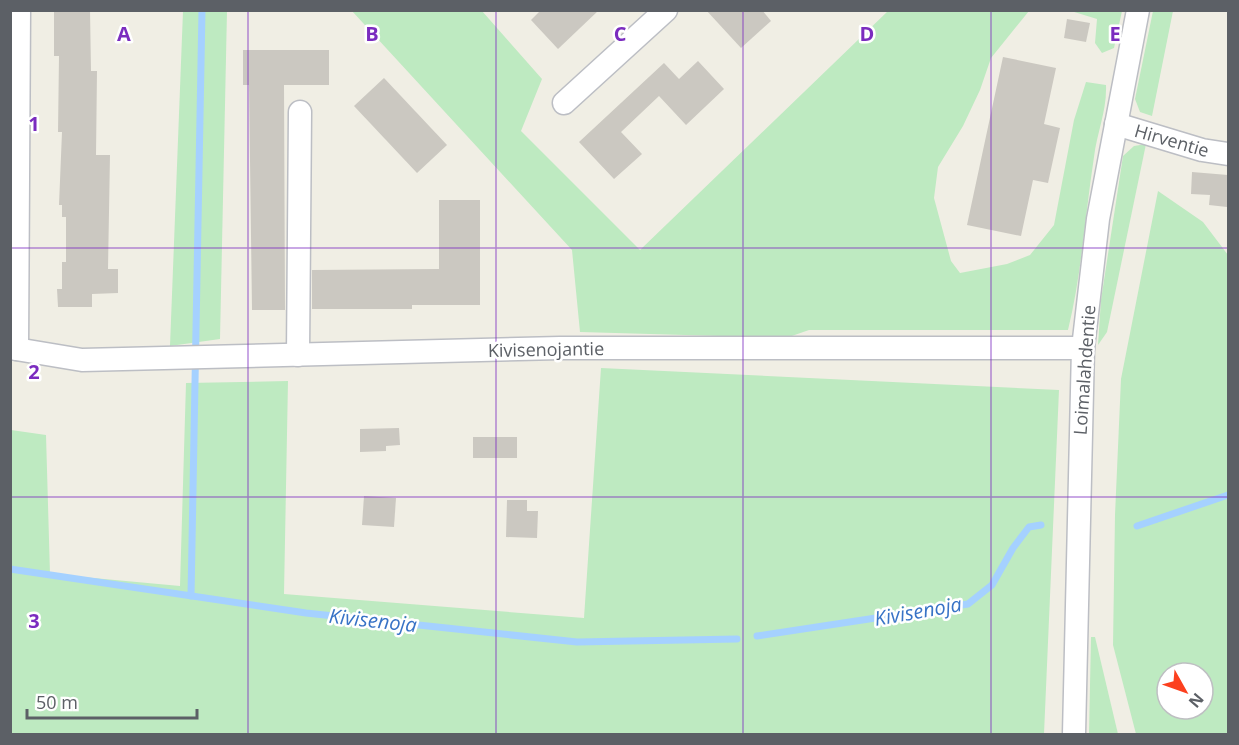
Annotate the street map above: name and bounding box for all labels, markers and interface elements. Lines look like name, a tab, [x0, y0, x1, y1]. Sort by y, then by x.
text: A	[117, 20, 131, 47]
text: B	[365, 20, 379, 47]
text: C	[614, 20, 627, 47]
text: D	[860, 20, 874, 47]
text: E	[1109, 20, 1121, 47]
text: 1	[28, 110, 40, 137]
street label: Hirventie	[1132, 118, 1212, 162]
street label: Loimalahdentie	[1067, 304, 1101, 436]
street label: Kivisenojantie	[488, 336, 604, 362]
text: 2	[28, 358, 40, 385]
water label: Kivisenoja	[872, 590, 964, 632]
water label: Kivisenoja	[328, 602, 418, 638]
text: 3	[28, 607, 40, 634]
north arrow	[1155, 661, 1215, 721]
scale bar	[27, 682, 196, 720]
text: N	[1184, 689, 1209, 713]
text: 50 m	[36, 690, 78, 714]

